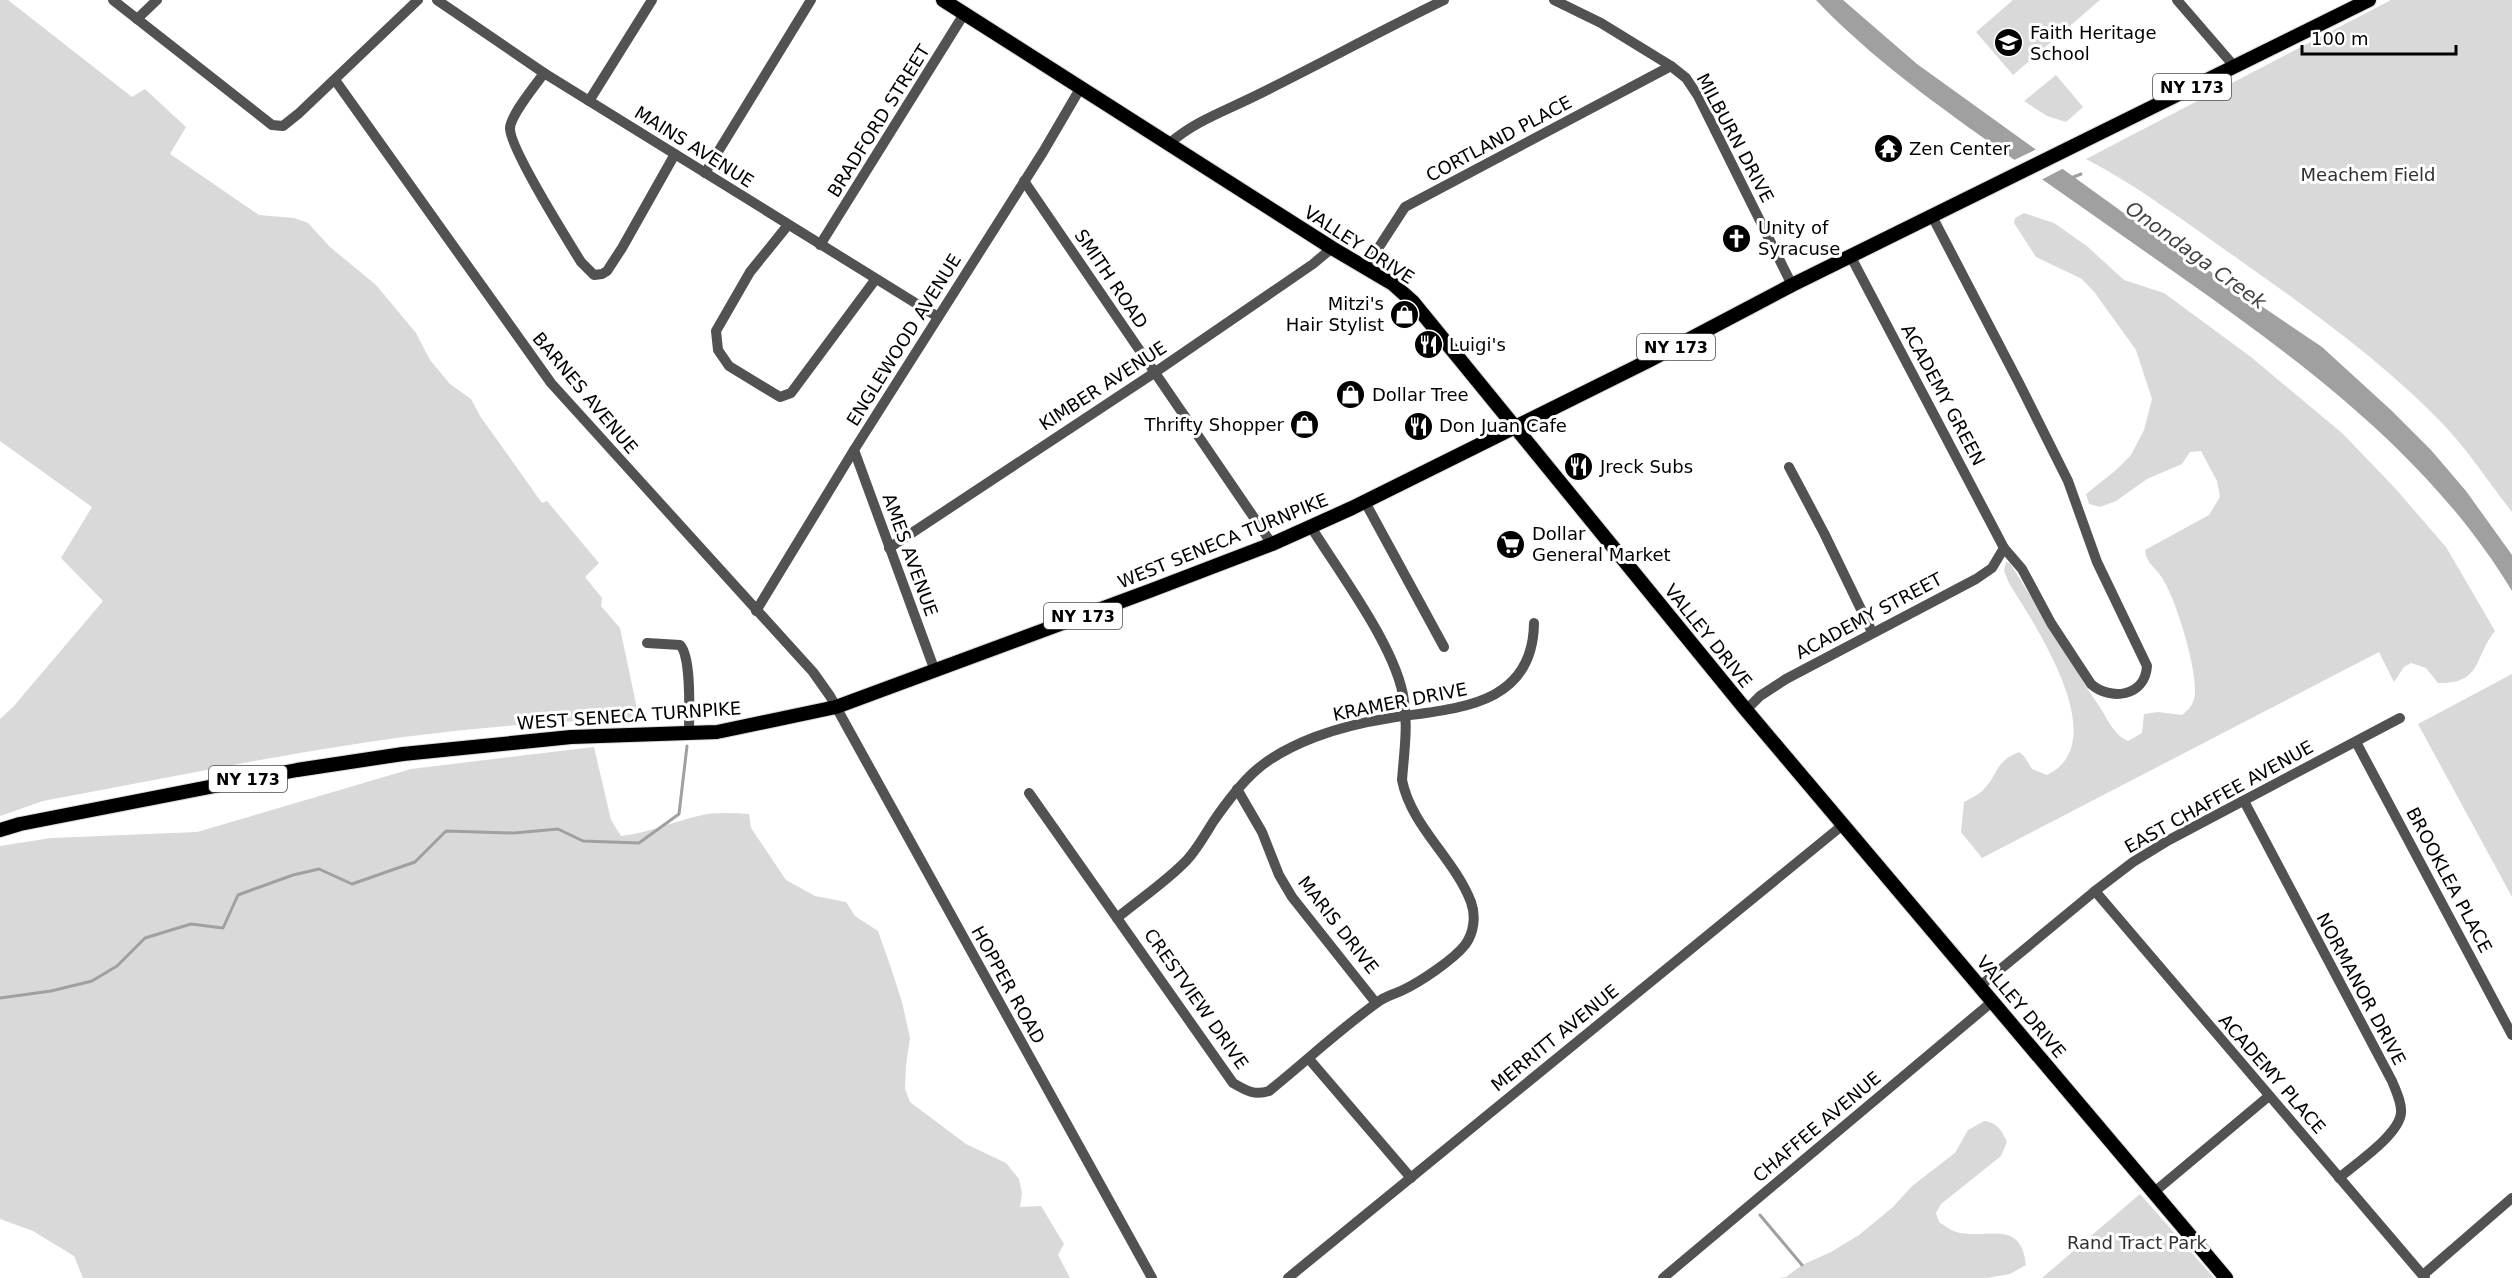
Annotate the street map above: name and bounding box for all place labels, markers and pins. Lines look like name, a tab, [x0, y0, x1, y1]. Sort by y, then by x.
place label: Faith Heritage School	[2030, 22, 2157, 64]
school or university icon: Faith Heritage School	[1993, 27, 2025, 59]
temple icon: Zen Center	[1872, 133, 1904, 165]
place label: Zen Center	[1909, 138, 2011, 159]
place label: Unity of Syracuse	[1758, 217, 1840, 259]
church icon: Unity of Syracuse	[1721, 222, 1753, 254]
place label: Mitzi's Hair Stylist	[1286, 293, 1384, 335]
shop icon: Mitzi's Hair Stylist	[1389, 298, 1421, 330]
restaurant icon: Luigi's	[1412, 329, 1444, 361]
place label: Luigi's	[1449, 334, 1506, 355]
shop icon: Dollar Tree	[1335, 379, 1367, 411]
place label: Dollar Tree	[1372, 384, 1469, 405]
shop icon: Thrifty Shopper	[1289, 409, 1321, 441]
restaurant icon: Don Juan Cafe	[1402, 410, 1434, 442]
place label: Thrifty Shopper	[1144, 414, 1285, 435]
place label: Don Juan Cafe	[1439, 415, 1567, 436]
restaurant icon: Jreck Subs	[1563, 451, 1595, 483]
place label: Jreck Subs	[1599, 456, 1693, 477]
place label: Dollar General Market	[1532, 523, 1671, 565]
supermarket icon: Dollar General Market	[1495, 528, 1527, 560]

